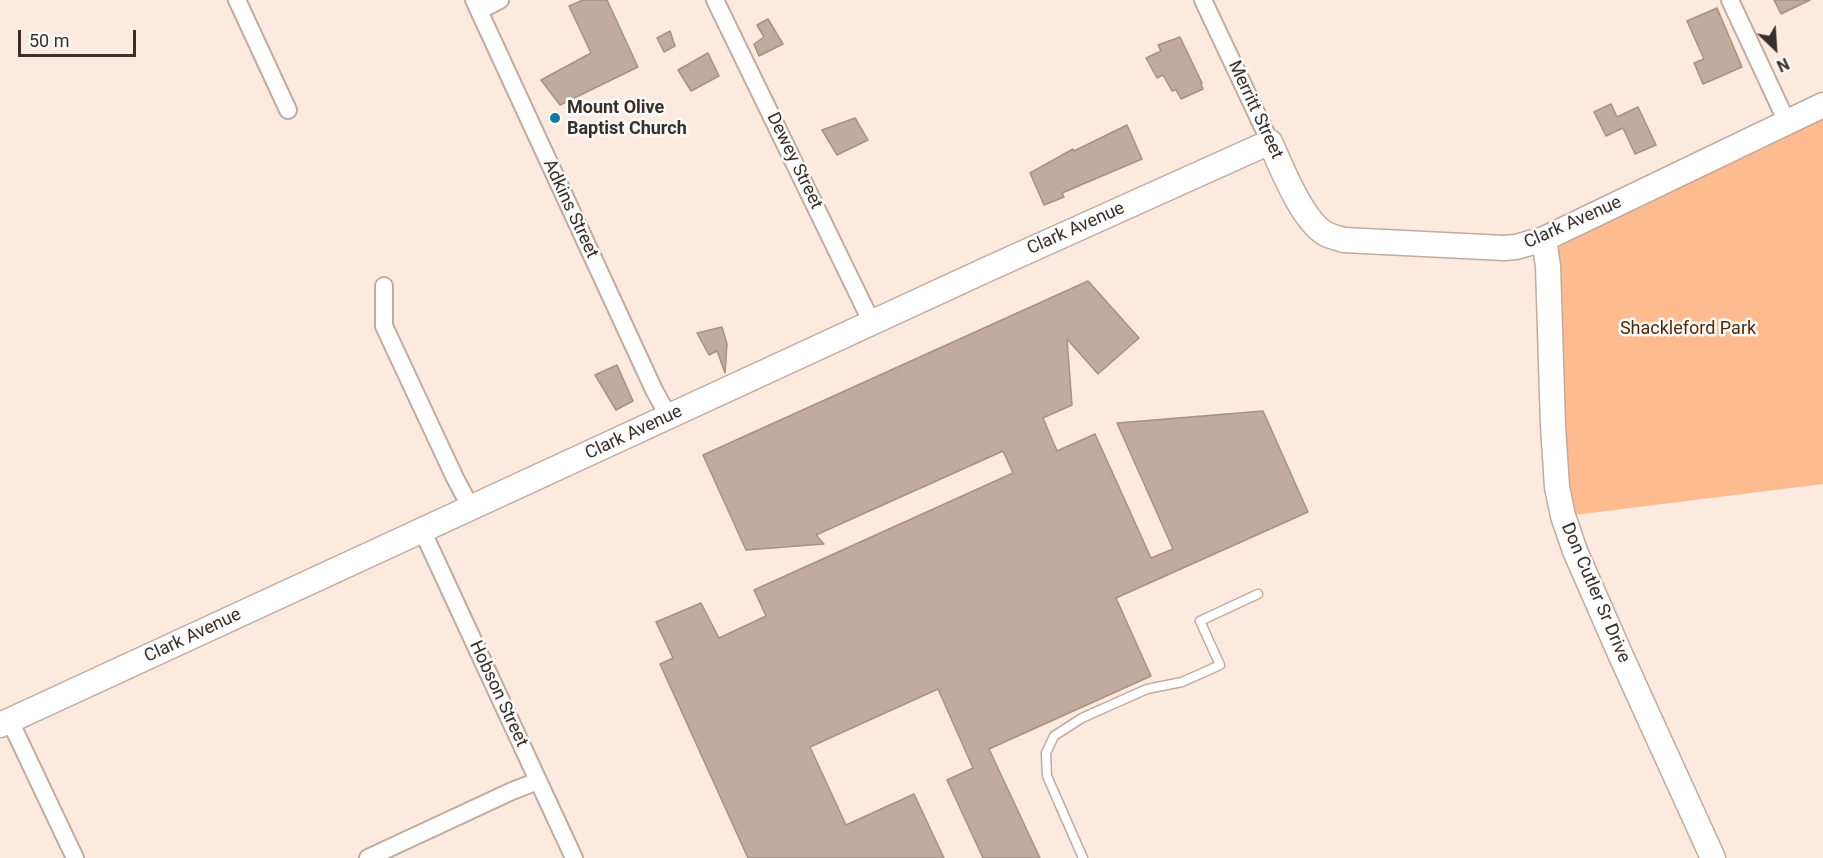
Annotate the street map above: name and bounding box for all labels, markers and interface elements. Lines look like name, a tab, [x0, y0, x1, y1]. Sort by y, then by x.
scale bar	[21, 18, 140, 56]
north arrow	[1745, 18, 1805, 78]
text: 50 m	[29, 30, 69, 51]
text: N	[1774, 54, 1792, 76]
street label: Merritt Street	[1223, 58, 1287, 162]
place label: Mount Olive Baptist Church	[567, 97, 687, 140]
street label: Dewey Street	[761, 109, 827, 213]
marker: Mount Olive Baptist Church	[548, 111, 562, 125]
street label: Adkins Street	[538, 156, 602, 262]
street label: Clark Avenue	[1521, 192, 1625, 254]
street label: Clark Avenue	[1024, 198, 1128, 260]
park label: Shackleford Park	[1620, 318, 1756, 340]
street label: Clark Avenue	[582, 401, 686, 465]
street label: Don Cutler Sr Drive	[1556, 520, 1634, 666]
street label: Clark Avenue	[141, 604, 245, 668]
street label: Hobson Street	[464, 637, 532, 751]

